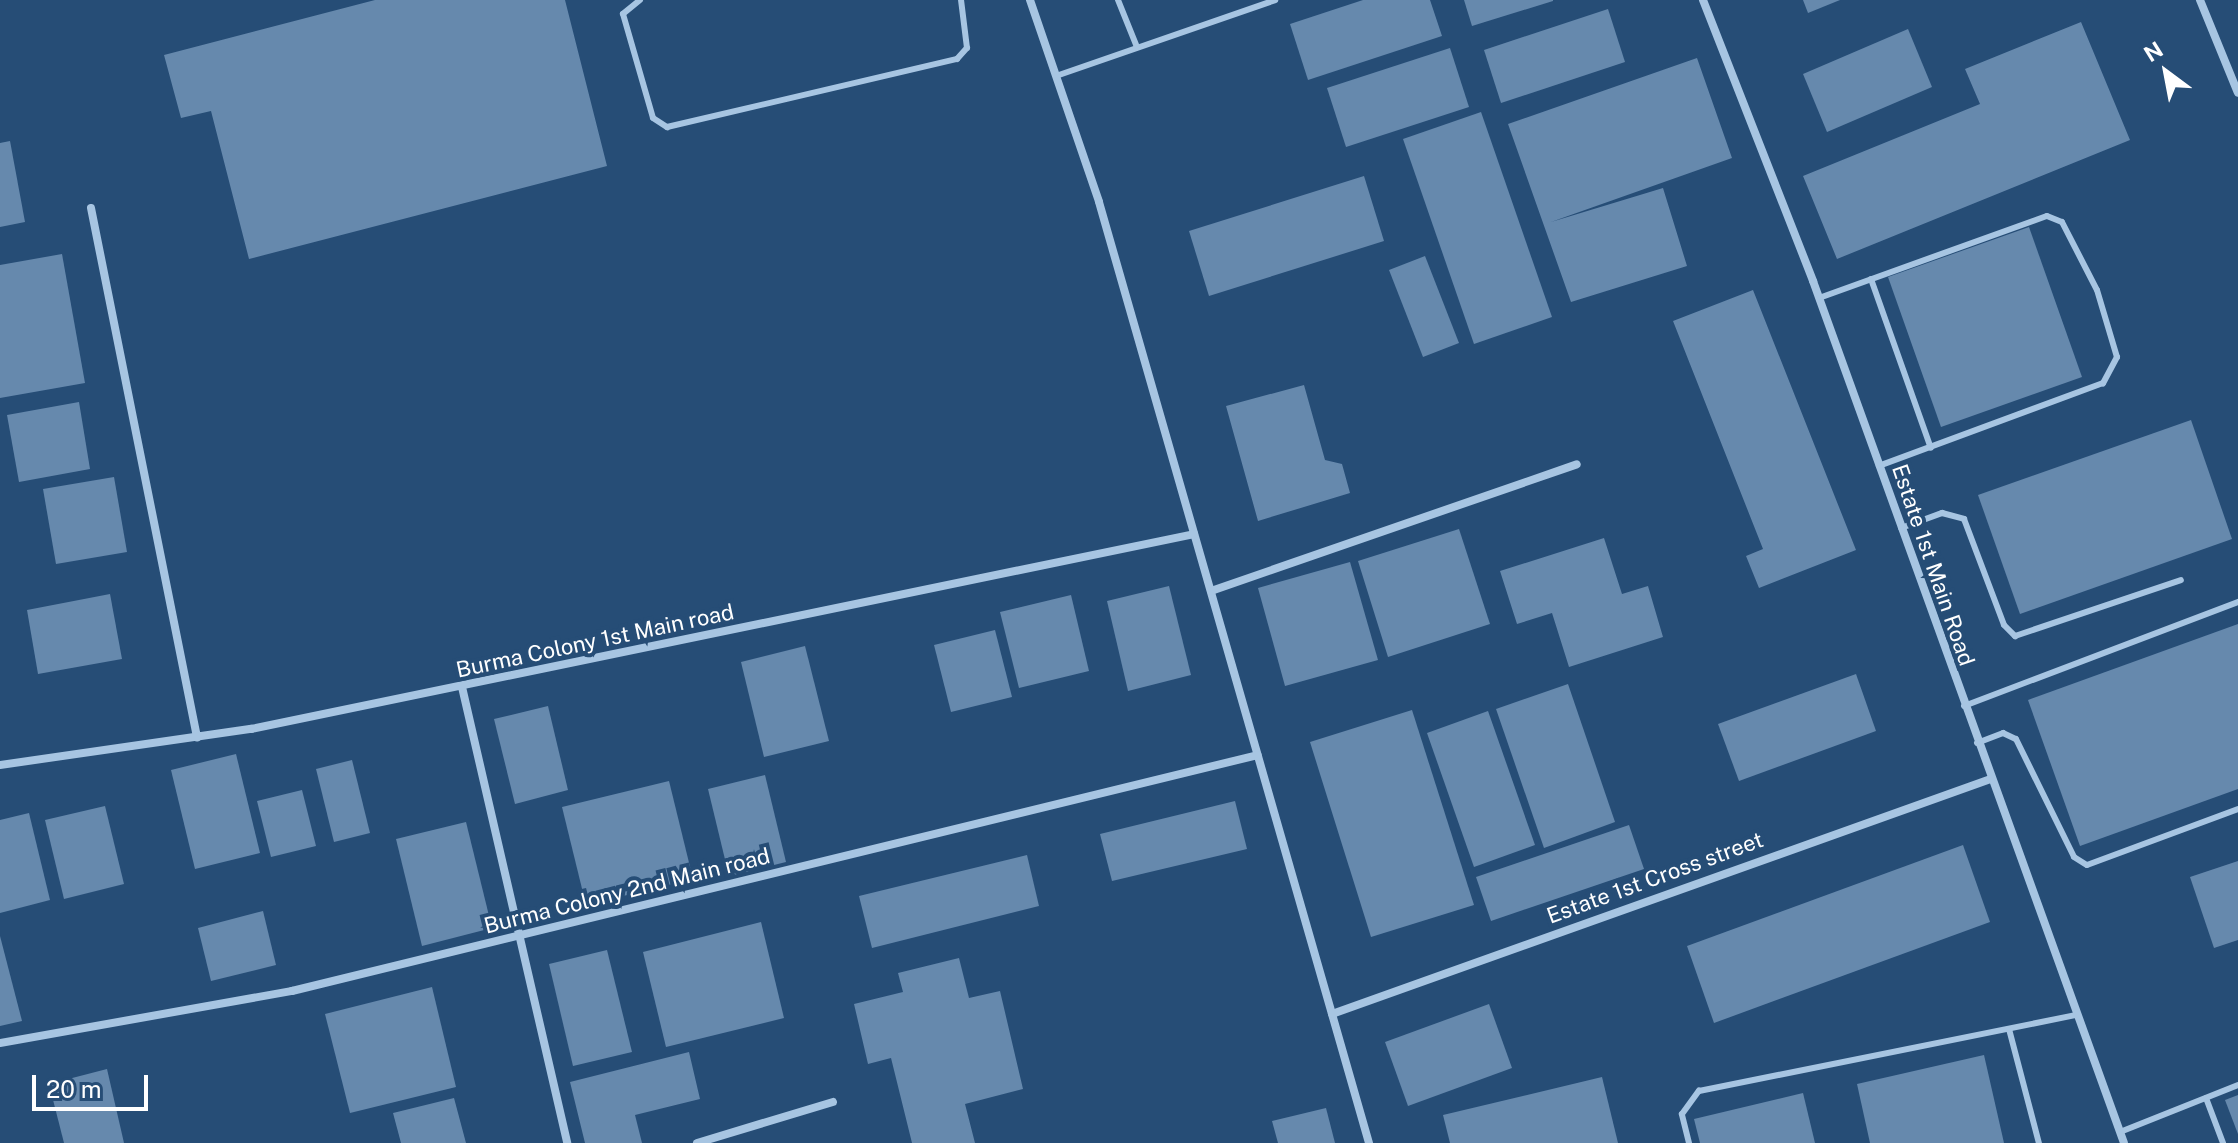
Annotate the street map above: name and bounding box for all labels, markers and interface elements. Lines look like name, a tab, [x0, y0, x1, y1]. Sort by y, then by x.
north arrow	[2126, 32, 2206, 112]
text: N	[2139, 36, 2167, 67]
street label: Estate 1st Main Road	[1886, 461, 1980, 669]
street label: Burma Colony 1st Main road	[454, 599, 736, 683]
street label: Estate 1st Cross street	[1543, 826, 1767, 930]
street label: Burma Colony 2nd Main road	[481, 843, 773, 939]
scale bar	[36, 1059, 152, 1109]
text: 20 m	[46, 1075, 102, 1103]

